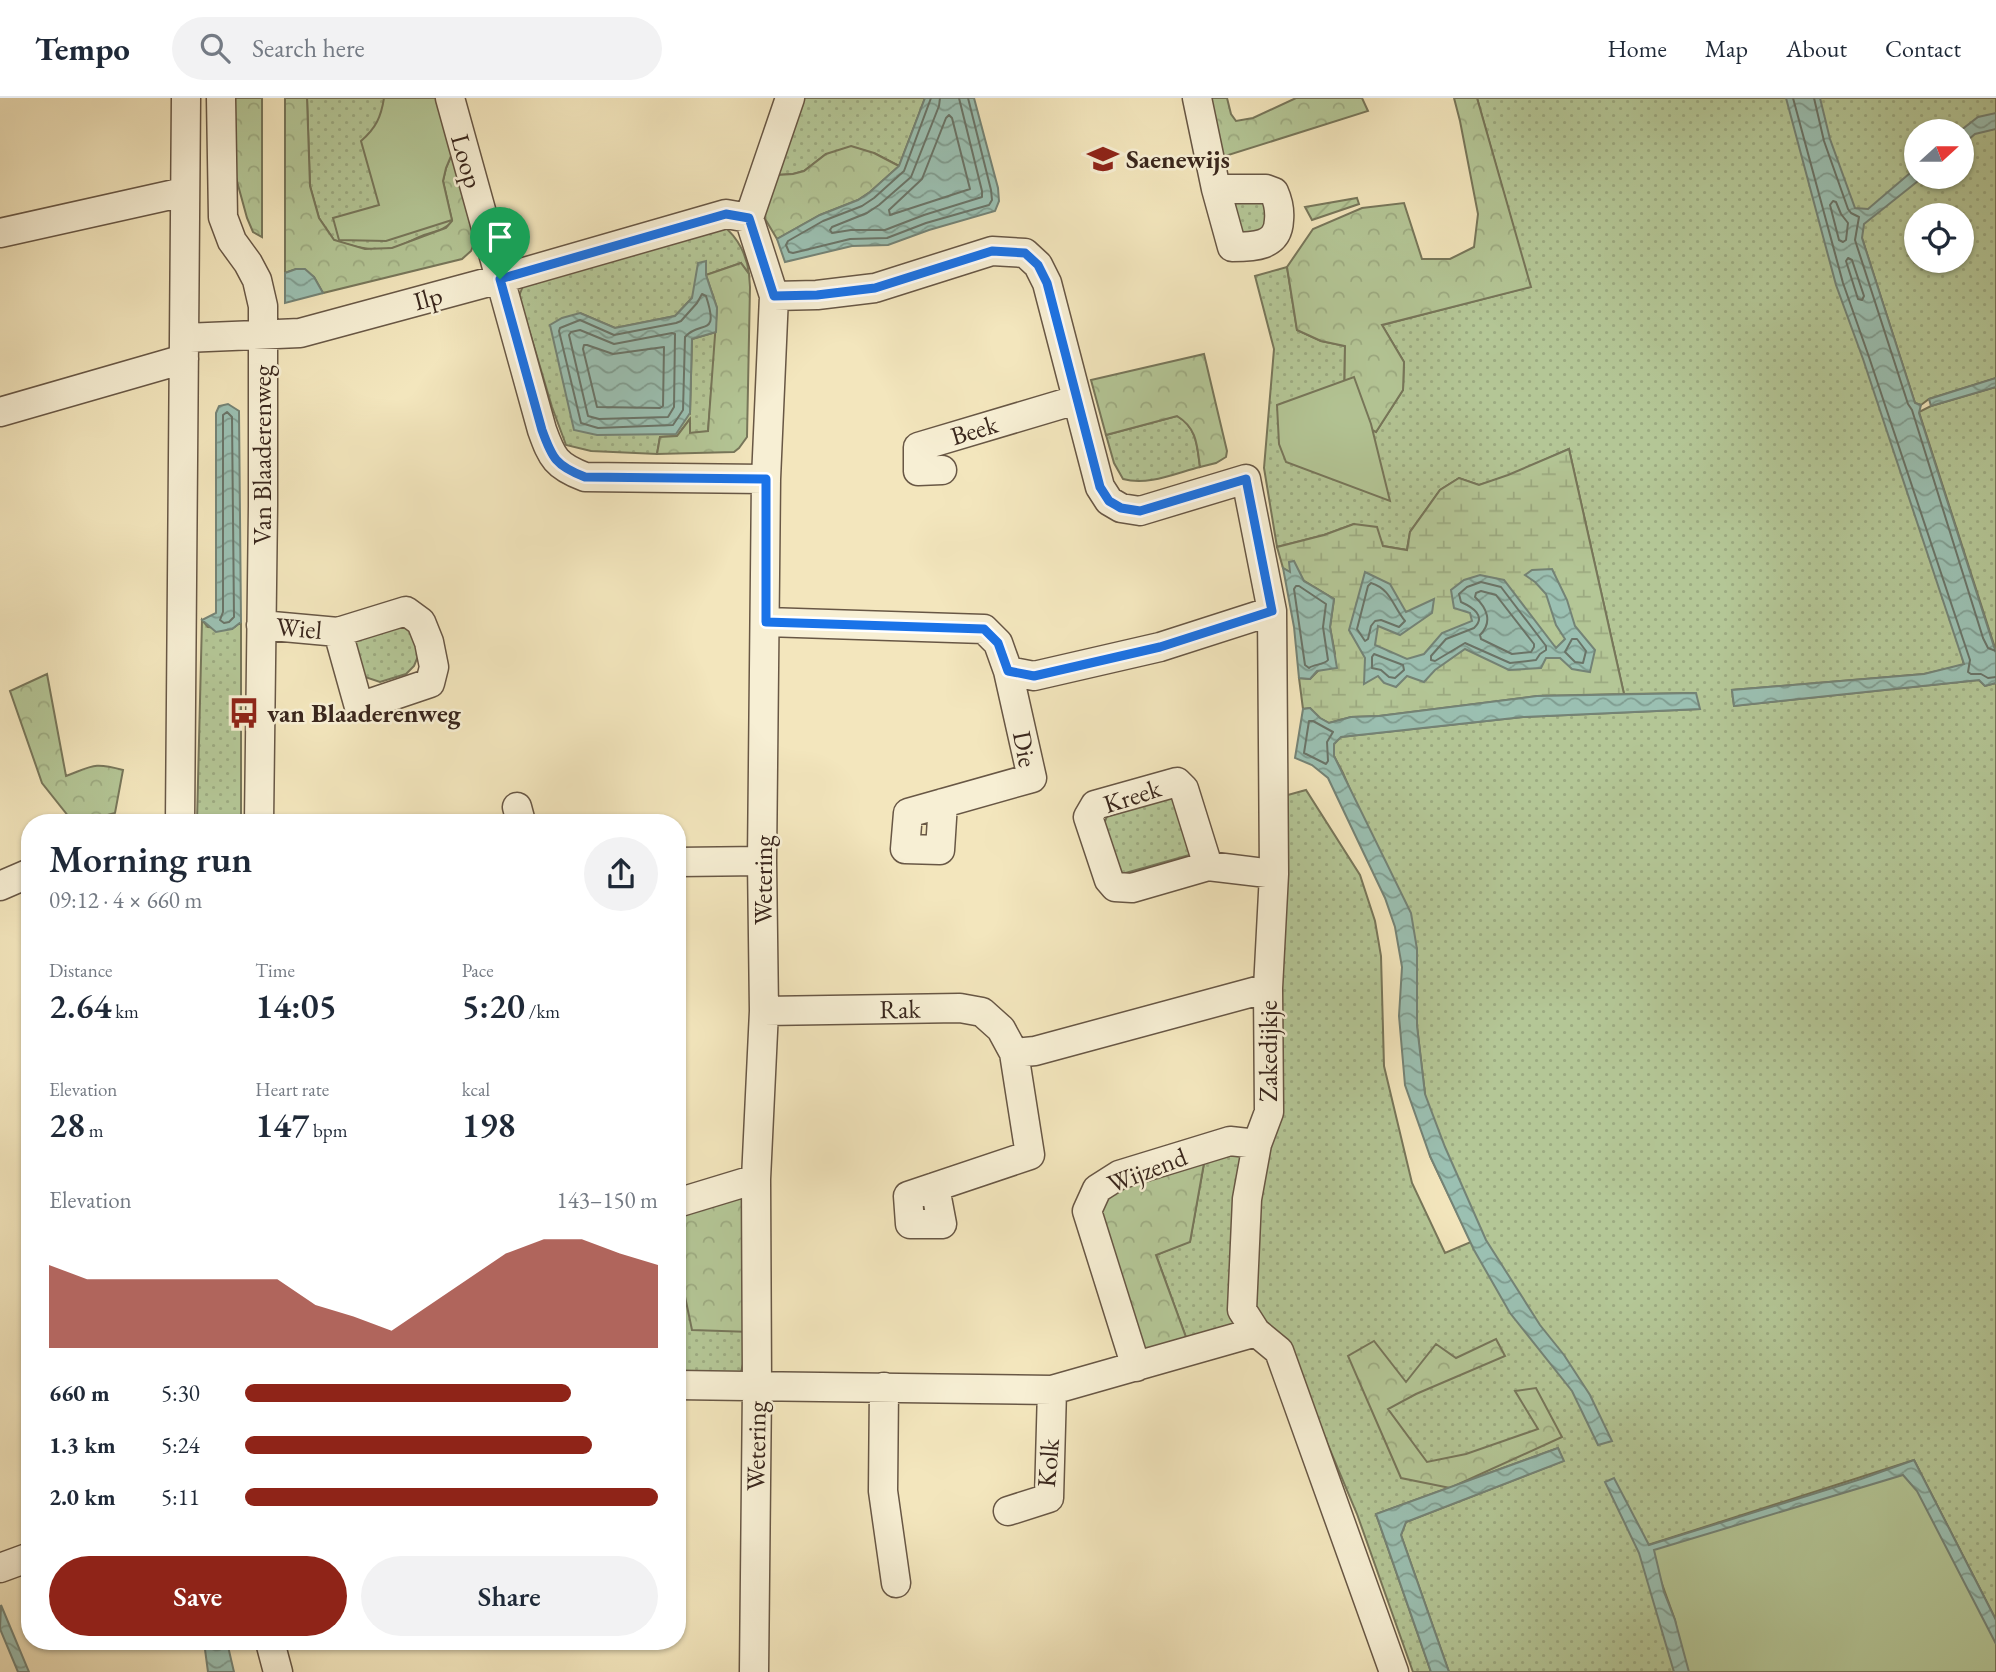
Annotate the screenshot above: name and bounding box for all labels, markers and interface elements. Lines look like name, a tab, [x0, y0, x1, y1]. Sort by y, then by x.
search box	[172, 17, 662, 80]
text: Tempo	[35, 27, 130, 70]
icon: search	[196, 29, 234, 67]
text: Search here	[252, 31, 365, 65]
text: Home	[1607, 33, 1667, 64]
text: Map	[1705, 33, 1748, 64]
text: About	[1786, 33, 1847, 64]
text: Contact	[1885, 33, 1961, 64]
north arrow	[1904, 119, 1974, 189]
map controls	[1904, 119, 1974, 273]
street label: Loop	[443, 130, 491, 192]
school or university icon: Saenewijs	[1086, 142, 1120, 176]
place label: Saenewijs	[1126, 142, 1230, 176]
button: locate	[1904, 203, 1974, 273]
pin	[470, 207, 530, 279]
icon: arrive	[481, 218, 519, 256]
street label: Ilp	[410, 278, 446, 318]
street label: Van Blaaderenweg	[245, 364, 279, 545]
street label: Beek	[946, 407, 1002, 453]
street label: Wiel	[275, 609, 323, 647]
bus stop icon: van Blaaderenweg	[227, 696, 261, 730]
place label: van Blaaderenweg	[267, 696, 462, 730]
street label: Die	[1005, 728, 1045, 770]
street label: Kreek	[1099, 771, 1166, 821]
text: Morning run	[49, 834, 252, 883]
street label: Wetering	[746, 834, 780, 925]
button: share	[584, 837, 658, 911]
text: 09:12 · 4 × 660 m	[49, 885, 202, 915]
text: Distance	[49, 958, 112, 983]
text: Time	[255, 958, 295, 983]
text: Pace	[462, 958, 494, 983]
text: 2.64	[49, 983, 111, 1028]
text: 14:05	[255, 983, 337, 1028]
text: 5:20	[462, 983, 525, 1028]
street label: Rak	[879, 992, 922, 1026]
text: km	[111, 999, 139, 1024]
text: /km	[525, 999, 560, 1024]
street label: Zakedijkje	[1251, 1000, 1285, 1102]
text: Elevation	[49, 1077, 117, 1102]
text: Heart rate	[255, 1077, 329, 1102]
text: kcal	[462, 1077, 490, 1102]
text: 28	[49, 1102, 85, 1147]
text: 147	[255, 1102, 309, 1147]
text: 198	[462, 1102, 516, 1147]
text: m	[85, 1118, 104, 1143]
text: bpm	[309, 1118, 347, 1143]
street label: Wijzend	[1102, 1139, 1192, 1201]
text: Elevation	[49, 1185, 132, 1215]
text: 143–150 m	[557, 1185, 658, 1215]
text: 660 m	[49, 1378, 110, 1408]
text: 5:30	[161, 1378, 200, 1408]
street label: Wetering	[738, 1400, 774, 1491]
text: 1.3 km	[49, 1430, 116, 1460]
text: 5:24	[161, 1430, 200, 1460]
street label: Kolk	[1029, 1437, 1067, 1489]
text: 2.0 km	[49, 1482, 116, 1512]
text: 5:11	[161, 1482, 200, 1512]
button: Save	[49, 1556, 347, 1636]
button: Share	[361, 1556, 658, 1636]

